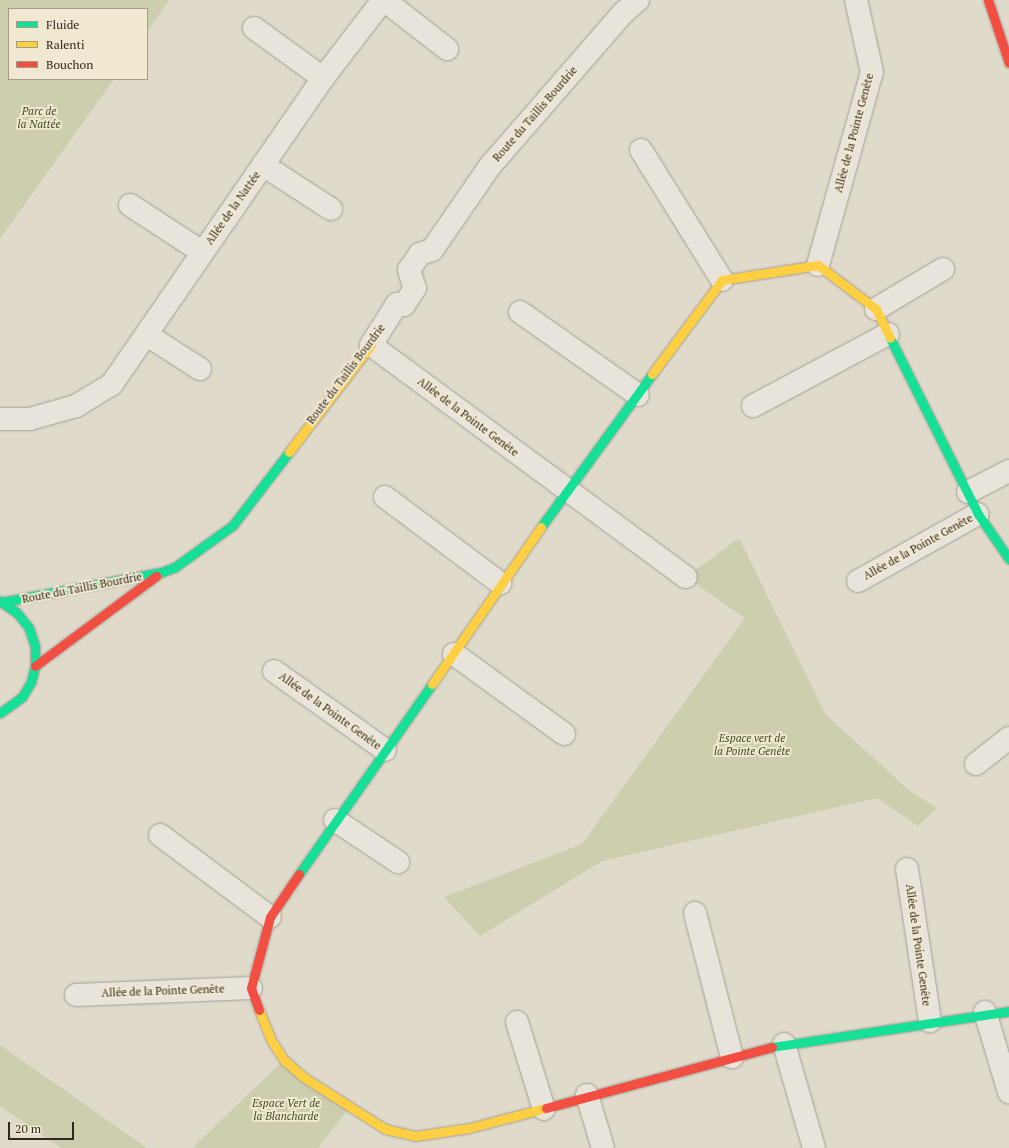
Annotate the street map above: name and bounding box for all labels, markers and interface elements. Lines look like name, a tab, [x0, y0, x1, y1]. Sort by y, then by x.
legend	[8, 8, 148, 80]
text: Fluide	[46, 17, 79, 32]
text: Ralenti	[46, 37, 85, 52]
text: Bouchon	[46, 57, 93, 72]
street label: Route du Taillis Bourdrie	[490, 64, 580, 164]
street label: Allée de la Pointe Genête	[832, 72, 876, 194]
park label: Parc de la Nattée	[18, 105, 60, 131]
street label: Allée de la Nattée	[203, 169, 263, 247]
street label: Route du Taillis Bourdrie	[304, 321, 388, 427]
street label: Allée de la Pointe Genête	[415, 375, 521, 459]
street label: Allée de la Pointe Genête	[861, 511, 975, 583]
street label: Route du Taillis Bourdrie	[21, 570, 143, 606]
street label: Allée de la Pointe Genête	[276, 670, 384, 752]
park label: Espace vert de la Pointe Genête	[714, 732, 790, 758]
street label: Allée de la Pointe Genête	[903, 883, 933, 1007]
street label: Allée de la Pointe Genête	[101, 982, 225, 1000]
park label: Espace Vert de la Blancharde	[252, 1097, 320, 1123]
scale bar	[10, 1114, 76, 1140]
text: 20 m	[15, 1121, 41, 1136]

